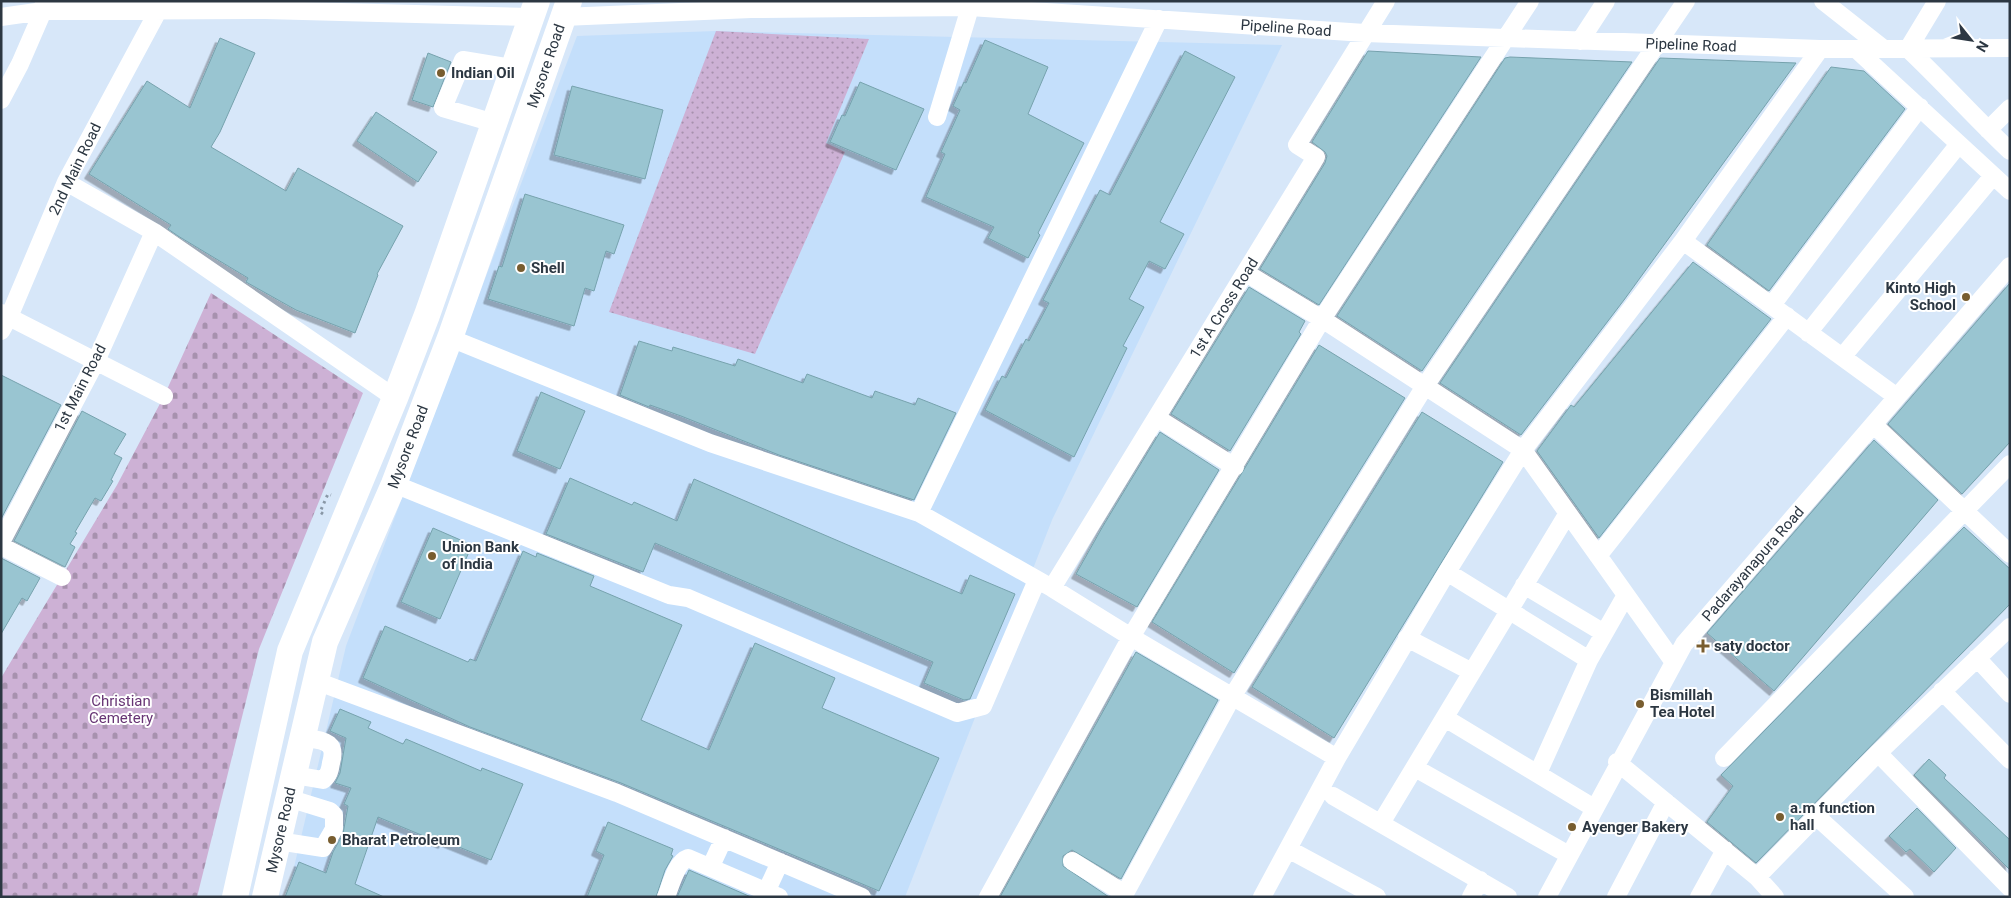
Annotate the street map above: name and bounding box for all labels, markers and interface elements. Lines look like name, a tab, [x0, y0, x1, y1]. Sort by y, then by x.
north arrow	[1946, 15, 1996, 65]
street label: Pipeline Road	[1240, 16, 1332, 40]
street label: Mysore Road	[523, 22, 569, 110]
street label: Pipeline Road	[1645, 34, 1737, 56]
text: N	[1973, 38, 1992, 55]
place label: Indian Oil	[451, 64, 515, 82]
marker: Indian Oil	[435, 67, 447, 79]
street label: 2nd Main Road	[45, 120, 105, 218]
street label: 1st A Cross Road	[1186, 254, 1262, 362]
place label: Shell	[531, 259, 565, 277]
marker: Shell	[515, 262, 527, 274]
place label: Kinto High School	[1885, 279, 1956, 314]
marker: Kinto High School	[1960, 291, 1972, 303]
street label: 1st Main Road	[50, 341, 110, 435]
street label: Mysore Road	[384, 403, 432, 491]
street label: Padarayanapura Road	[1698, 503, 1808, 625]
place label: Union Bank of India	[442, 538, 520, 573]
marker: Union Bank of India	[426, 550, 438, 562]
place label: saty doctor	[1714, 637, 1790, 655]
marker: saty doctor	[1696, 639, 1710, 653]
place label: Bismillah Tea Hotel	[1650, 686, 1715, 721]
park label: Christian Cemetery	[89, 692, 153, 727]
marker: Bismillah Tea Hotel	[1634, 698, 1646, 710]
street label: Mysore Road	[262, 785, 300, 875]
place label: a.m function hall	[1790, 799, 1875, 834]
marker: a.m function hall	[1774, 811, 1786, 823]
place label: Ayenger Bakery	[1582, 818, 1689, 836]
marker: Ayenger Bakery	[1566, 821, 1578, 833]
place label: Bharat Petroleum	[342, 831, 460, 849]
marker: Bharat Petroleum	[326, 834, 338, 846]

